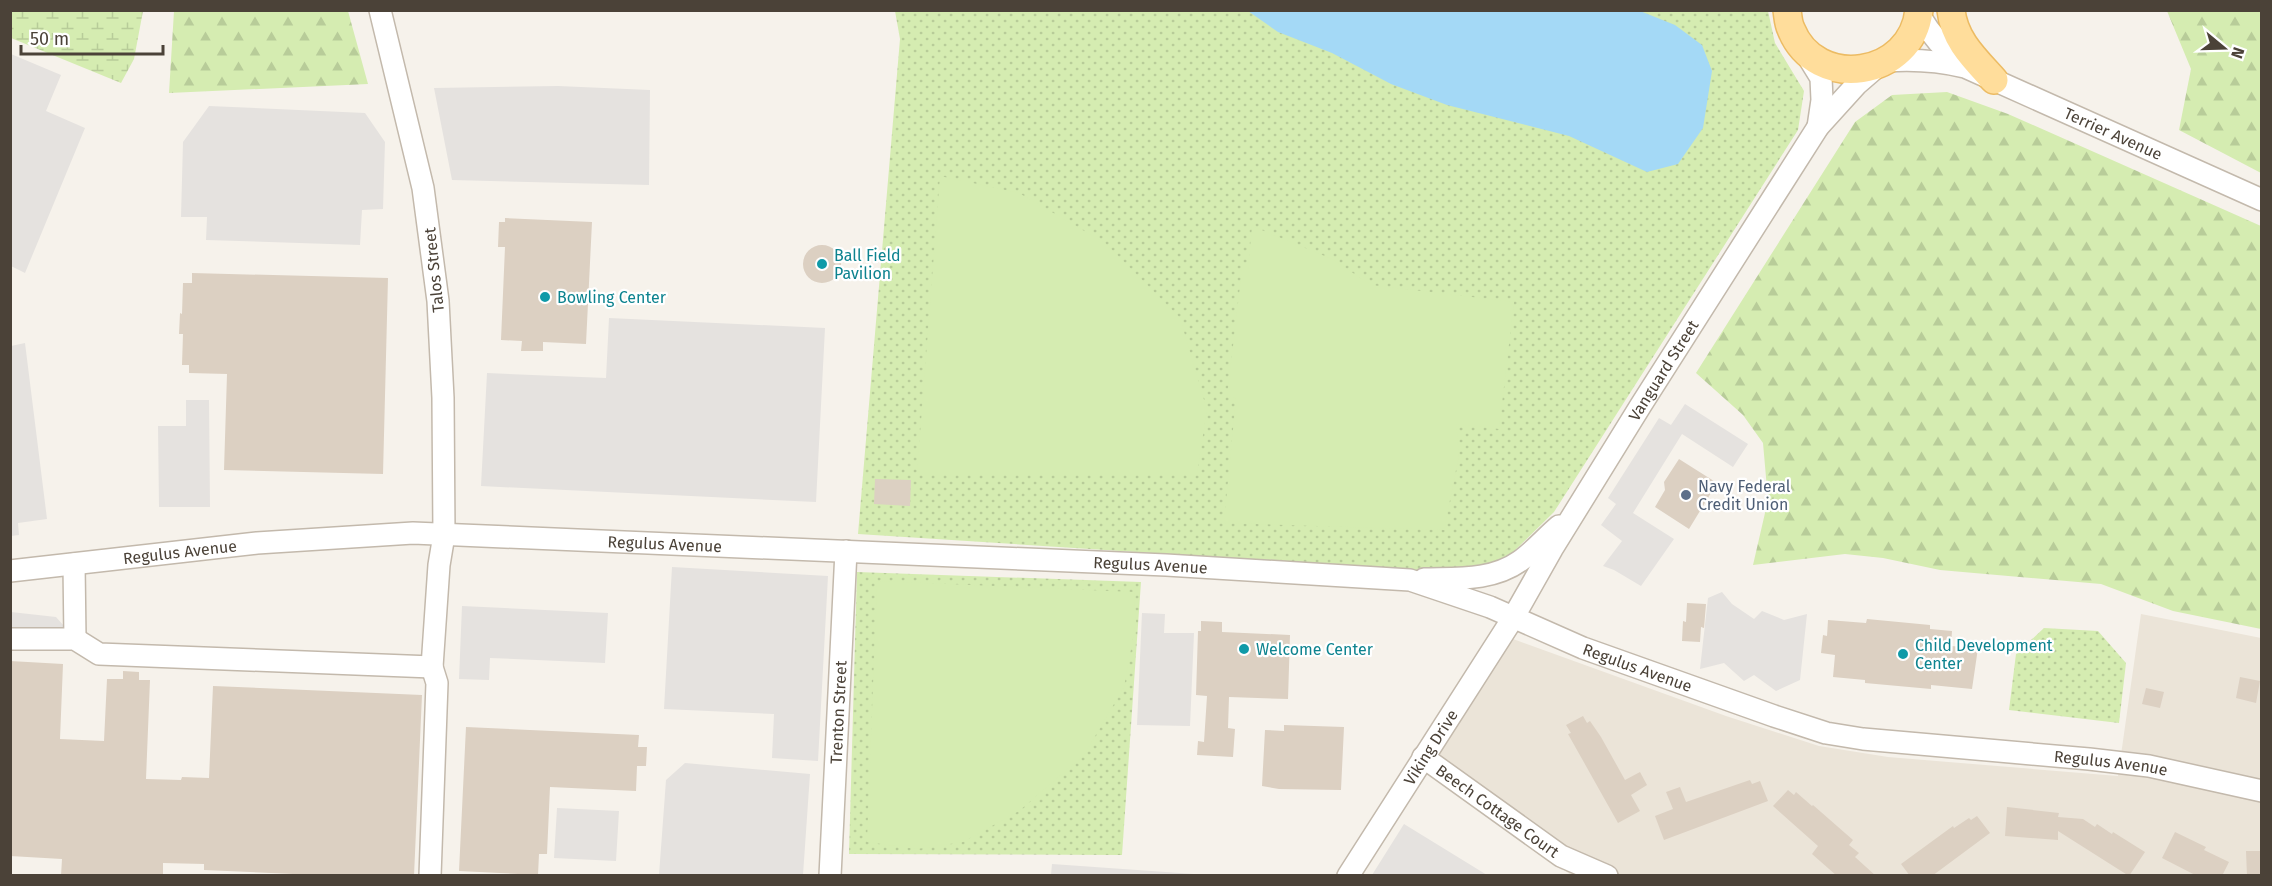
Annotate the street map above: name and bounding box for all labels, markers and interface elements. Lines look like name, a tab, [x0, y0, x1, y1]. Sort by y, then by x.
scale bar	[21, 18, 164, 56]
north arrow	[2194, 18, 2254, 78]
text: 50 m	[30, 28, 69, 50]
text: N	[2227, 45, 2248, 61]
street label: Terrier Avenue	[2061, 103, 2165, 164]
street label: Talos Street	[420, 226, 448, 313]
place label: Ball Field Pavilion	[834, 246, 901, 283]
marker: Ball Field Pavilion	[815, 257, 829, 271]
place label: Bowling Center	[557, 288, 667, 307]
marker: Bowling Center	[538, 290, 552, 304]
street label: Vanguard Street	[1624, 316, 1702, 424]
place label: Navy Federal Credit Union	[1698, 477, 1791, 514]
marker: Navy Federal Credit Union	[1679, 488, 1693, 502]
street label: Regulus Avenue	[607, 532, 723, 556]
street label: Regulus Avenue	[122, 536, 238, 568]
street label: Regulus Avenue	[1093, 552, 1208, 577]
place label: Child Development Center	[1915, 636, 2053, 673]
street label: Regulus Avenue	[1580, 639, 1695, 696]
place label: Welcome Center	[1256, 640, 1374, 659]
marker: Welcome Center	[1237, 642, 1251, 656]
marker: Child Development Center	[1896, 647, 1910, 661]
street label: Trenton Street	[826, 660, 850, 764]
street label: Viking Drive	[1399, 706, 1462, 788]
street label: Regulus Avenue	[2053, 746, 2170, 779]
street label: Beech Cottage Court	[1433, 760, 1563, 861]

